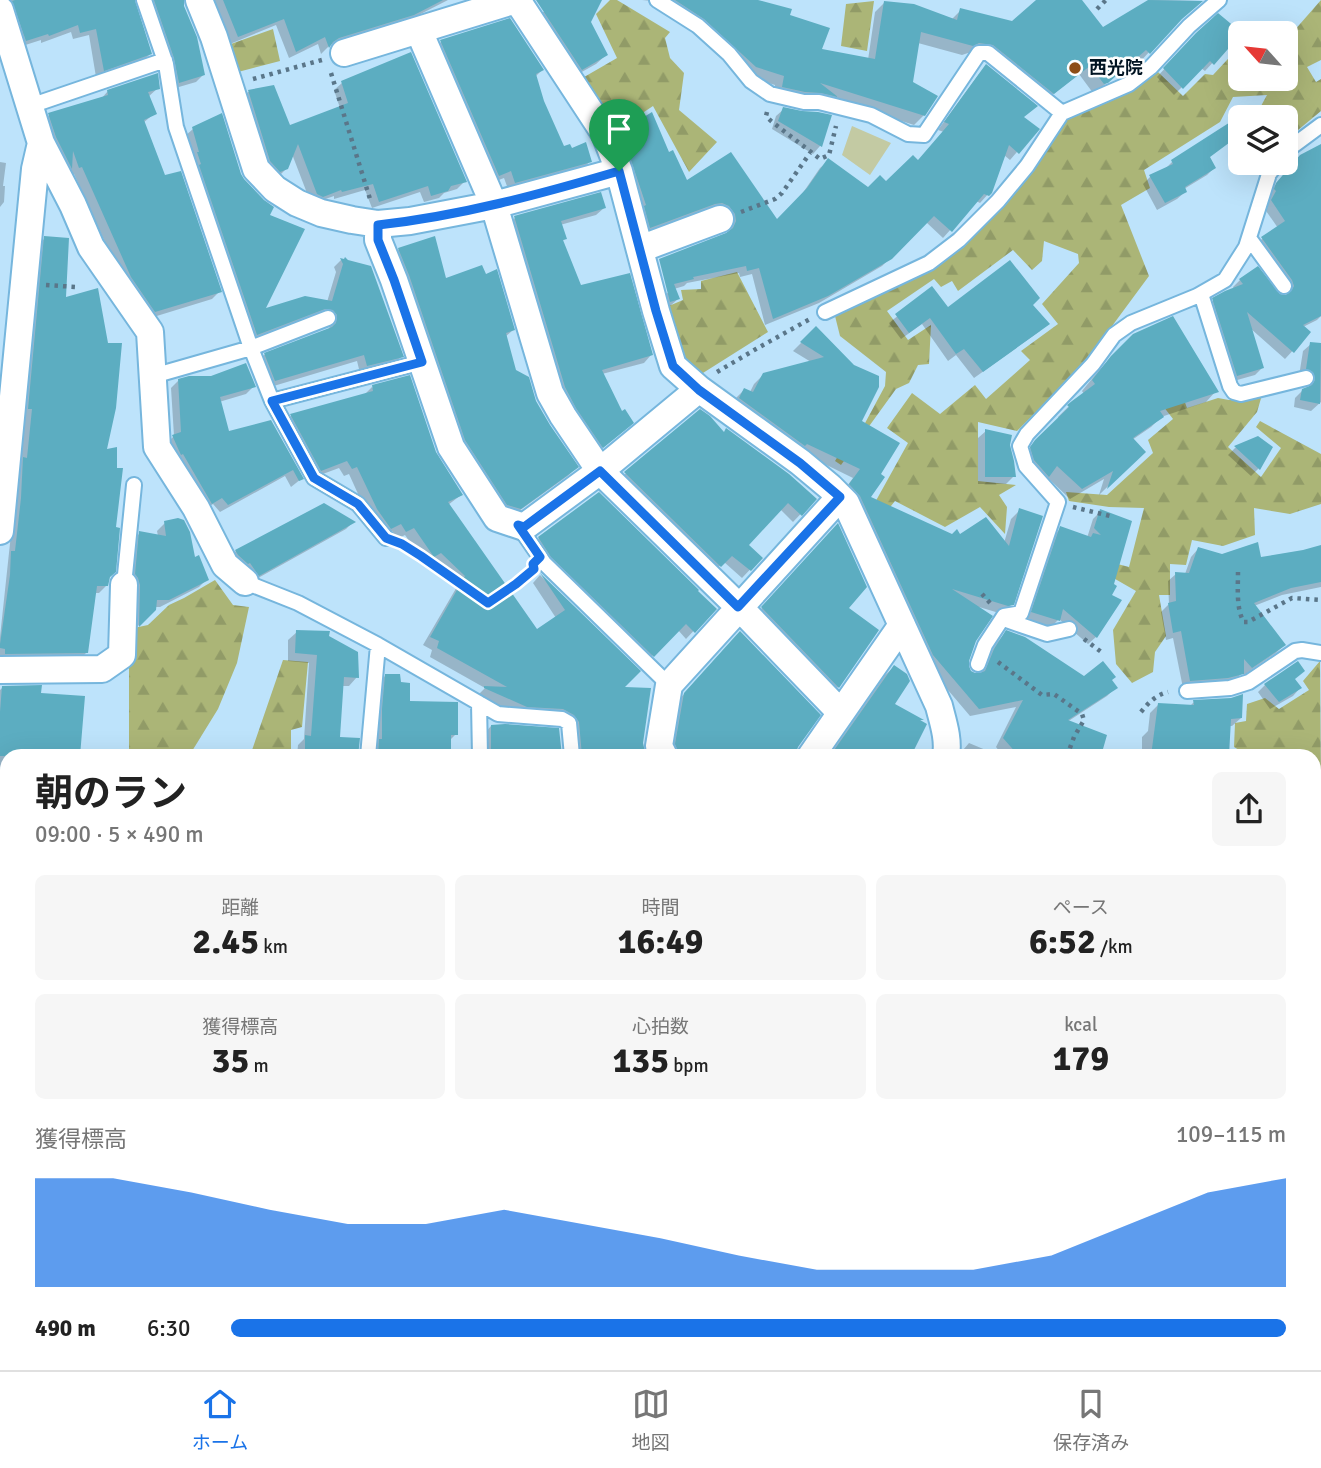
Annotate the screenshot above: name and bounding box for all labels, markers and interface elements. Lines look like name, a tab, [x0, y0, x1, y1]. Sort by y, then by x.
north arrow	[1228, 21, 1298, 91]
map controls	[1228, 21, 1298, 175]
place label: 西光院	[1089, 57, 1143, 79]
marker: 西光院	[1067, 60, 1083, 76]
pin	[589, 99, 649, 171]
button: layers	[1228, 105, 1298, 175]
icon: arrive	[600, 110, 638, 148]
text: 朝のラン	[35, 770, 187, 817]
button: share	[1212, 772, 1286, 846]
text: 09:00 · 5 × 490 m	[35, 820, 204, 849]
text: 距離	[221, 896, 259, 920]
text: 時間	[641, 896, 680, 920]
text: ペース	[1053, 896, 1109, 920]
text: 2.45	[192, 920, 259, 963]
text: 16:49	[618, 920, 703, 963]
text: 6:52	[1029, 920, 1096, 963]
text: km	[259, 935, 288, 959]
text: /km	[1096, 935, 1133, 959]
text: kcal	[1064, 1013, 1097, 1037]
text: 獲得標高	[202, 1015, 278, 1039]
text: 心拍数	[632, 1015, 689, 1039]
text: 179	[1052, 1037, 1109, 1080]
text: 35	[212, 1039, 249, 1082]
text: 135	[612, 1039, 669, 1082]
text: m	[249, 1054, 269, 1078]
text: bpm	[669, 1054, 709, 1078]
text: 109–115 m	[1176, 1120, 1286, 1149]
text: 獲得標高	[35, 1125, 127, 1154]
text: 490 m	[35, 1314, 96, 1343]
text: 6:30	[147, 1314, 190, 1343]
tab: ホーム	[192, 1385, 248, 1455]
tab: 地図	[632, 1385, 670, 1455]
tab: 保存済み	[1053, 1385, 1129, 1455]

